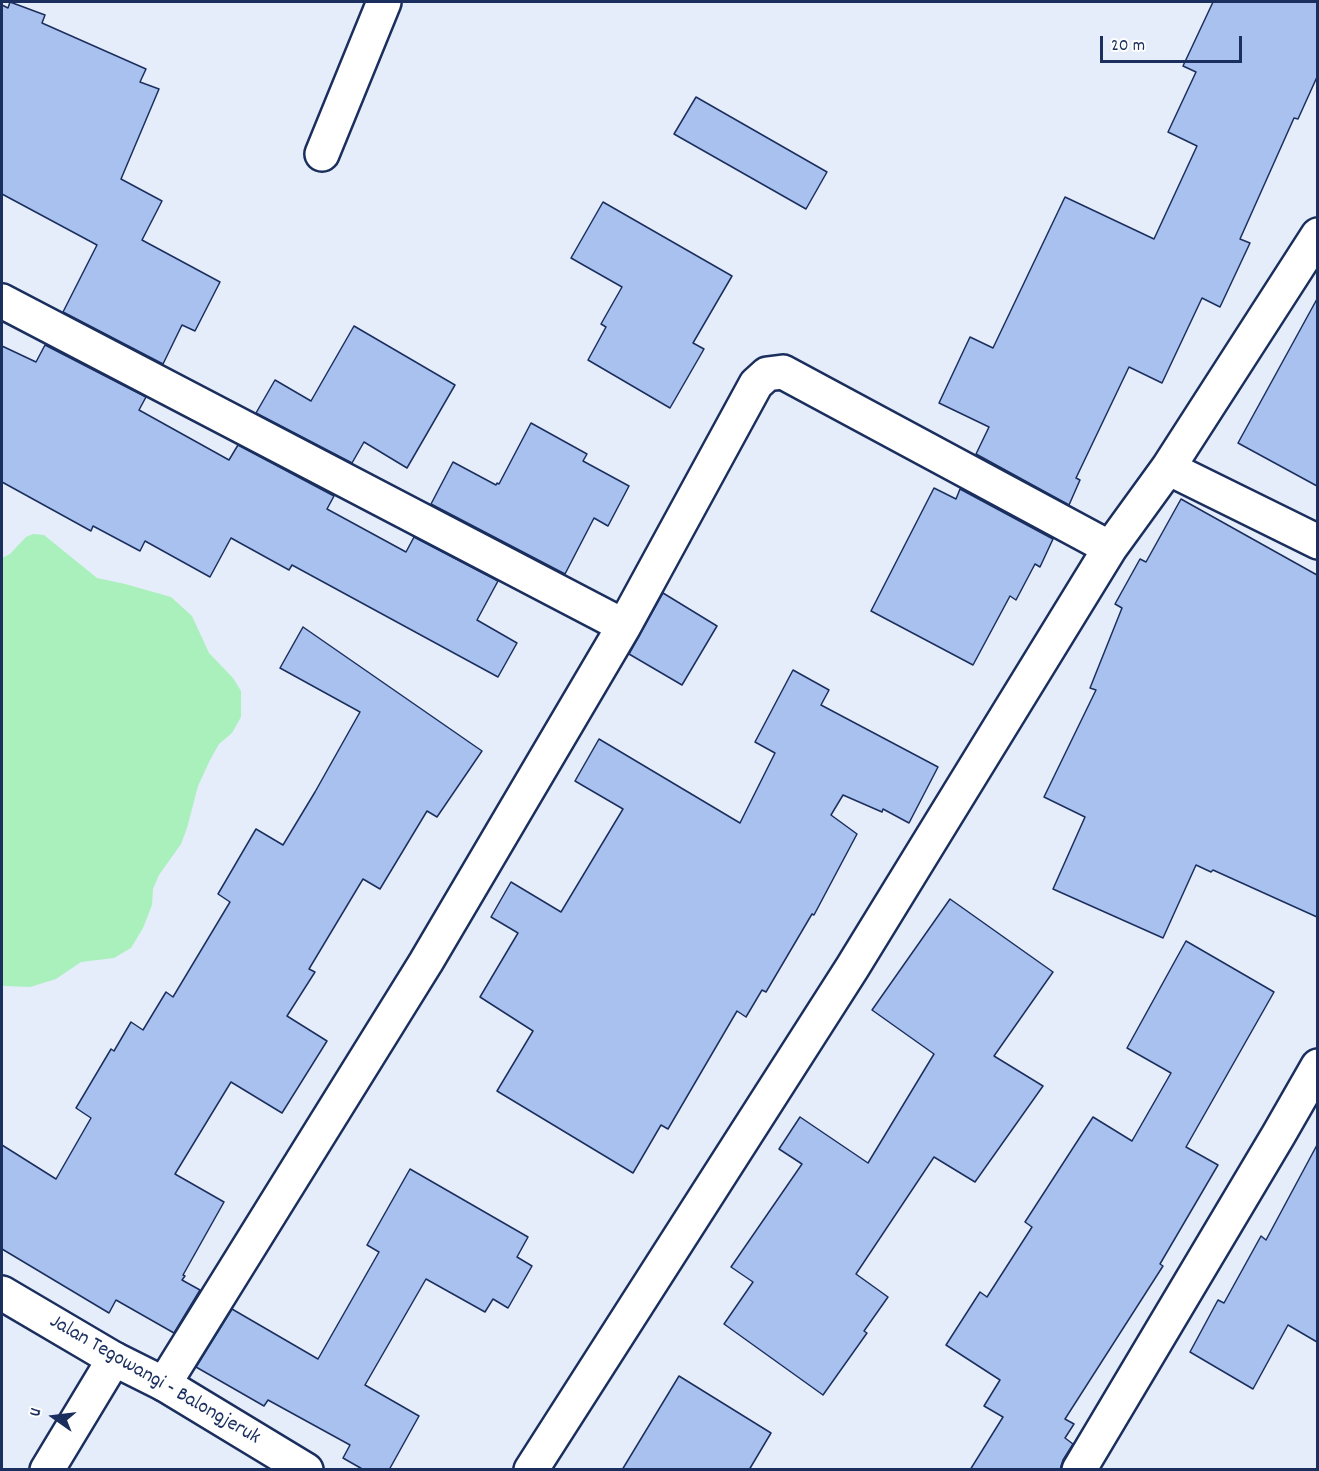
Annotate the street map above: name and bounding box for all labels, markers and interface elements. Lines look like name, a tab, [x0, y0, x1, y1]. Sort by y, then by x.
scale bar	[1103, 24, 1246, 62]
text: 20 m	[1111, 34, 1145, 59]
street label: Jalan Tegowangi - Balongjeruk	[44, 1310, 264, 1452]
north arrow	[24, 1387, 84, 1447]
text: U	[24, 1406, 48, 1419]

